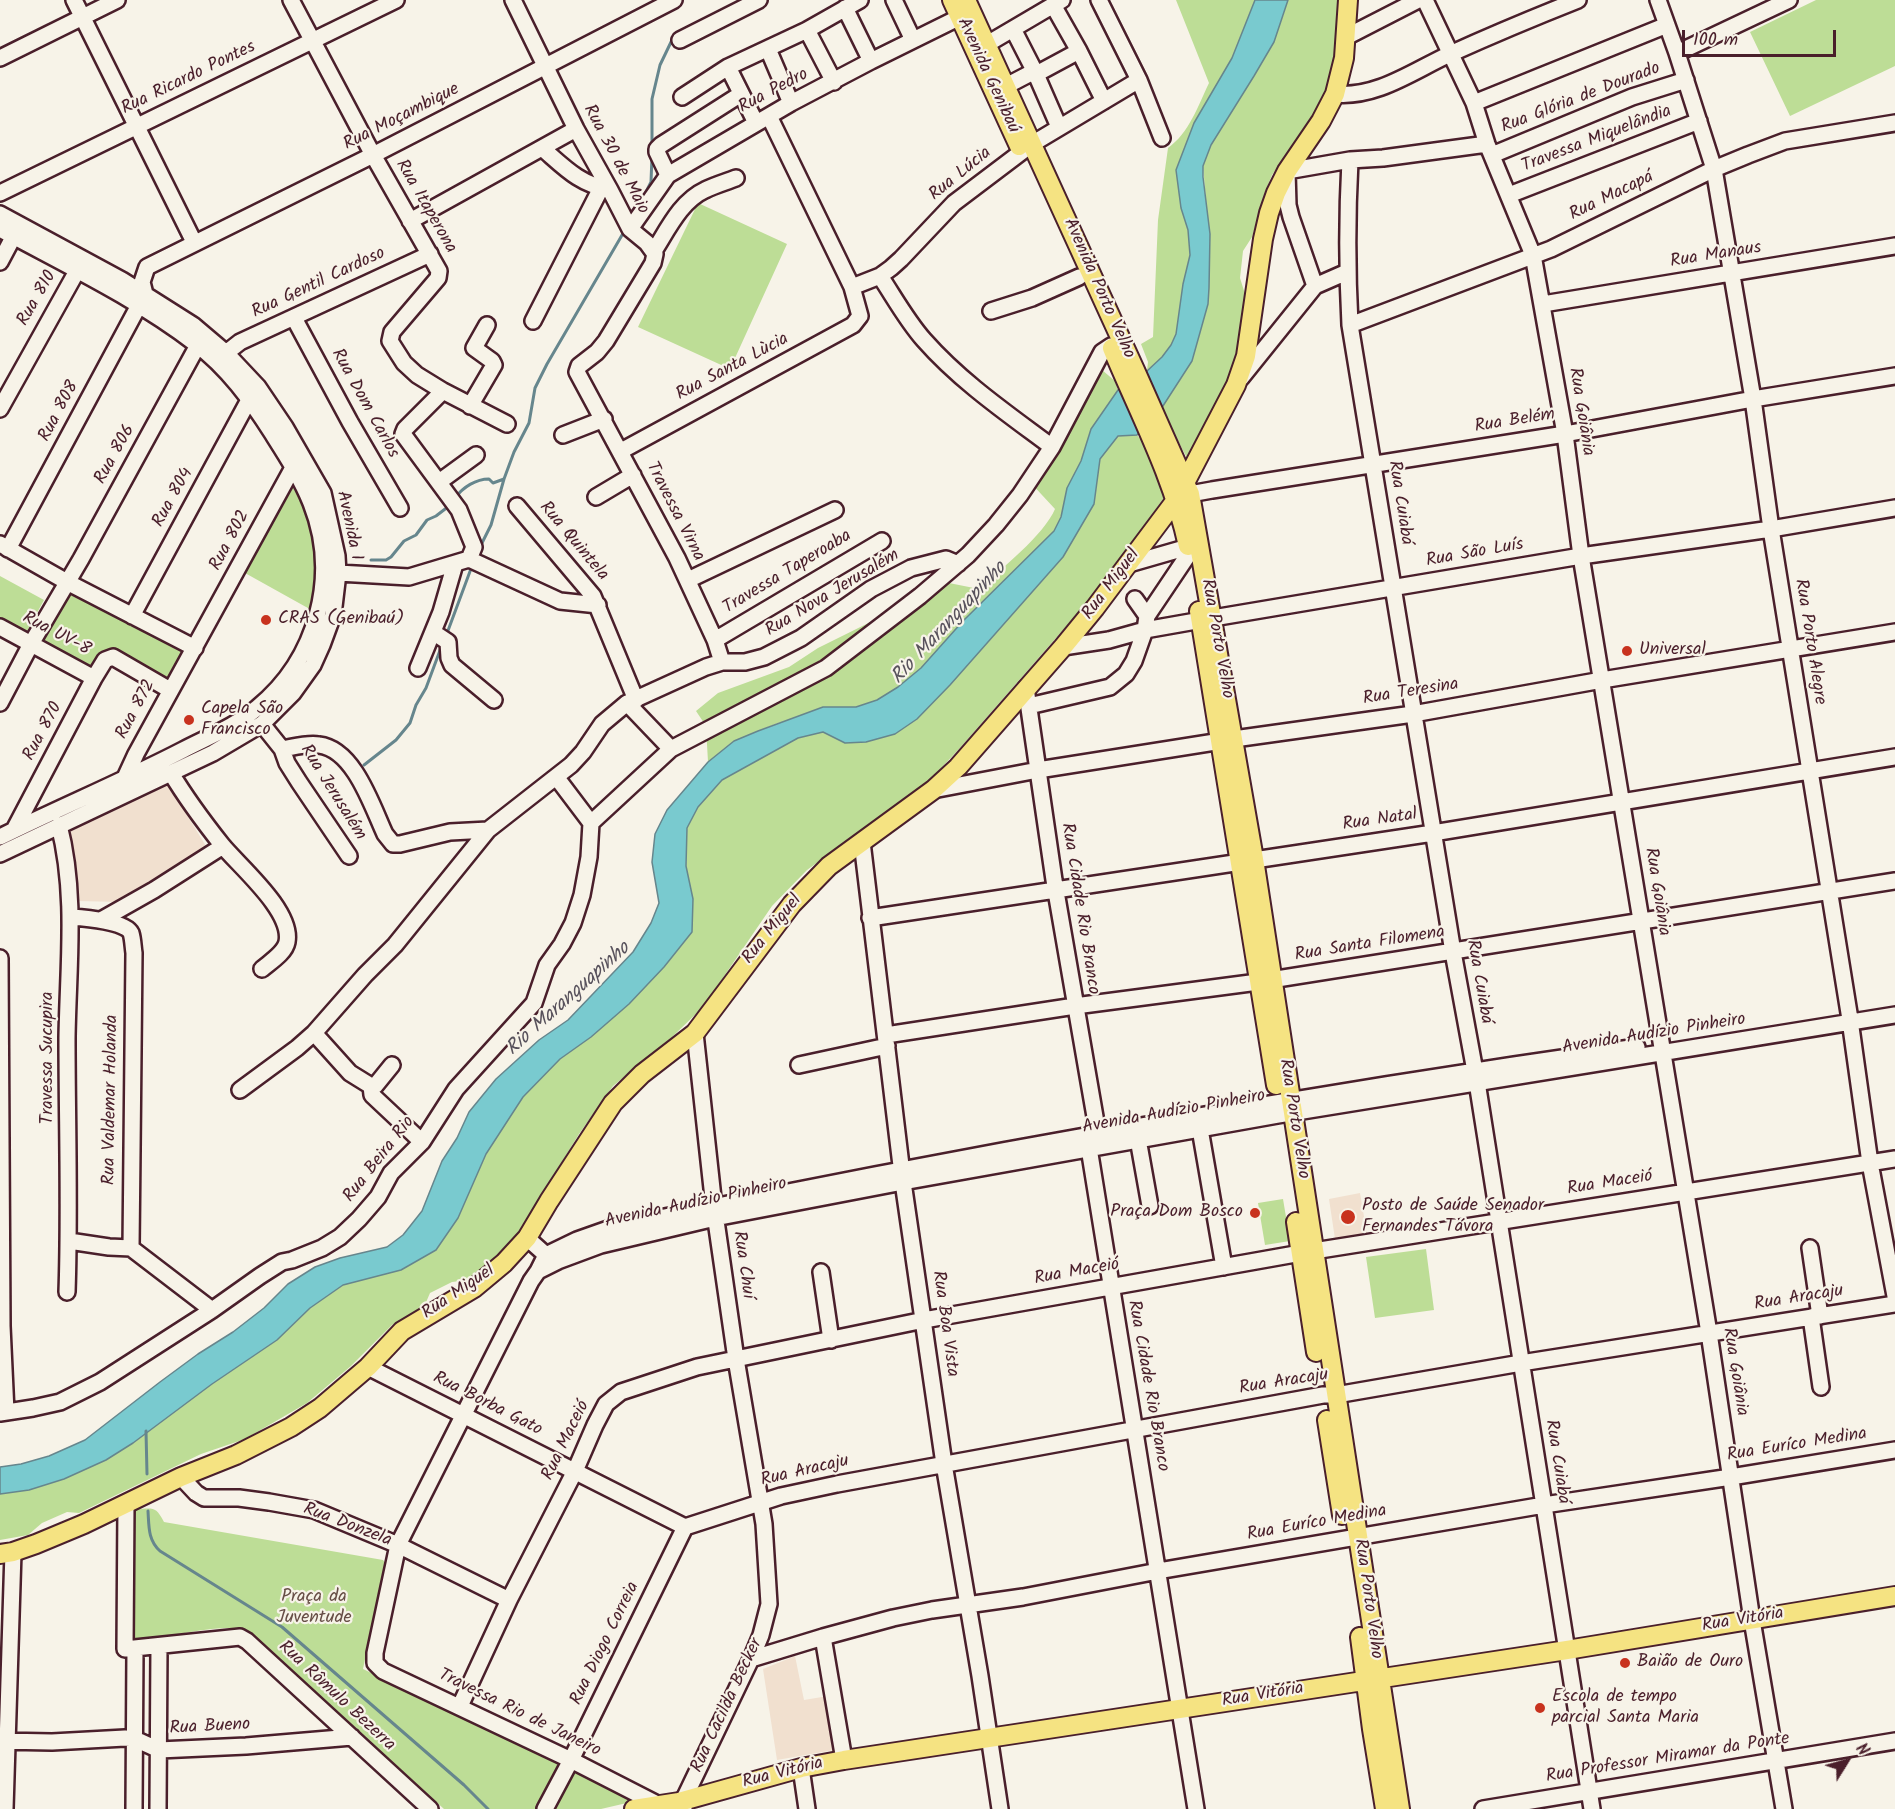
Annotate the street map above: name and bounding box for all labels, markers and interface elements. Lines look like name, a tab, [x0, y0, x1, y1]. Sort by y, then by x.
street label: Avenida Genibaú	[951, 15, 1023, 137]
scale bar	[1685, 18, 1840, 56]
text: 100 m	[1693, 26, 1738, 55]
street label: Rua Ricardo Pontes	[118, 37, 260, 121]
street label: Rua Glória de Dourado	[1498, 59, 1664, 139]
street label: Rua Pedro	[735, 65, 813, 119]
street label: Rua Moçambique	[341, 80, 463, 156]
street label: Travessa Miquelândia	[1519, 101, 1675, 179]
street label: Rua 30 de Maio	[577, 102, 653, 218]
street label: Rua Lúcia	[925, 143, 997, 207]
street label: Rua Itaperona	[389, 156, 461, 258]
street label: Rua Macapá	[1566, 167, 1658, 227]
street label: Avenida Porto Velho	[1057, 216, 1139, 362]
street label: Rua Manaus	[1669, 238, 1763, 274]
street label: Rua Gentil Cardoso	[249, 244, 389, 324]
street label: Rua 810	[14, 267, 62, 331]
street label: Rua Santa Lùcia	[673, 329, 793, 407]
street label: Rua Dom Carlos	[325, 346, 403, 462]
street label: Rua Goiânia	[1562, 366, 1598, 458]
street label: Rua 808	[35, 378, 85, 446]
street label: Rua Belém	[1473, 405, 1557, 439]
street label: Rua 806	[91, 421, 141, 489]
street label: Travessa Virna	[640, 459, 708, 565]
street label: Rua Cuiabá	[1382, 459, 1416, 547]
street label: Rua 804	[149, 465, 199, 531]
street label: Avenida I	[330, 489, 366, 563]
street label: Rua Quintela	[534, 498, 612, 586]
street label: Rua 802	[206, 507, 256, 575]
street label: Travessa Taperoaba	[720, 526, 856, 620]
street label: Rua São Luís	[1425, 535, 1525, 573]
street label: Rua Miguel	[1078, 545, 1146, 625]
street label: Rua Nova Jerusalém	[762, 546, 904, 642]
water label: Rio Maranguapinho	[887, 558, 1013, 690]
street label: Rua Porto Velho	[1195, 578, 1237, 700]
street label: Rua Porto Alegre	[1788, 578, 1830, 706]
street label: Rua UV-8	[18, 608, 94, 662]
place label: CRAS (Genibaú)	[278, 609, 404, 631]
marker: CRAS (Genibaú)	[259, 613, 273, 627]
place label: Universal	[1639, 640, 1706, 662]
marker: Universal	[1620, 644, 1634, 658]
street label: Rua Teresina	[1362, 675, 1460, 711]
street label: Rua 872	[112, 676, 162, 744]
street label: Rua 870	[20, 699, 68, 765]
place label: Capela São Francisco	[201, 699, 283, 742]
marker: Capela São Francisco	[182, 713, 196, 727]
street label: Rua Jerusalém	[294, 741, 370, 845]
street label: Rua Natal	[1341, 805, 1419, 837]
street label: Rua Cidade Rio Branco	[1055, 822, 1103, 996]
street label: Rua Goiânia	[1638, 846, 1674, 938]
street label: Rua Miguel	[738, 891, 808, 969]
street label: Rua Santa Filomena	[1293, 922, 1447, 968]
water label: Rio Maranguapinho	[502, 938, 636, 1062]
street label: Rua Cuiabá	[1460, 938, 1496, 1026]
street label: Travessa Sucupira	[38, 992, 60, 1124]
street label: Avenida Audízio Pinheiro	[1561, 1010, 1747, 1060]
street label: Rua Valdemar Holanda	[100, 1015, 124, 1185]
street label: Rua Porto Velho	[1273, 1058, 1313, 1180]
street label: Avenida Audízio Pinheiro	[1081, 1086, 1267, 1140]
street label: Rua Beira Rio	[340, 1113, 420, 1207]
street label: Rua Maceió	[1566, 1167, 1654, 1201]
street label: Avenida Audízio Pinheiro	[603, 1174, 789, 1234]
place label: Posto de Saúde Senador Fernandes Távora	[1362, 1196, 1544, 1238]
place label: Praça Dom Bosco	[1110, 1202, 1243, 1224]
marker: Praça Dom Bosco	[1248, 1206, 1262, 1220]
marker: Posto de Saúde Senador Fernandes Távora	[1339, 1208, 1357, 1226]
street label: Rua Chuí	[727, 1230, 757, 1300]
street label: Rua Maceió	[1033, 1255, 1121, 1291]
street label: Rua Miguel	[419, 1261, 499, 1325]
street label: Rua Boa Vista	[926, 1269, 962, 1379]
street label: Rua Aracaju	[1753, 1281, 1845, 1317]
street label: Rua Cidade Rio Branco	[1121, 1299, 1173, 1473]
street label: Rua Goiânia	[1716, 1326, 1752, 1418]
street label: Rua Aracaju	[1238, 1365, 1330, 1401]
street label: Rua Borba Gato	[429, 1368, 545, 1442]
street label: Rua Maceió	[538, 1398, 596, 1484]
street label: Rua Cuiabá	[1539, 1418, 1573, 1506]
street label: Rua Euríco Medina	[1726, 1424, 1868, 1468]
street label: Rua Aracaju	[759, 1451, 851, 1493]
street label: Rua Donzela	[300, 1499, 394, 1553]
street label: Rua Euríco Medina	[1246, 1501, 1388, 1547]
street label: Rua Porto Velho	[1348, 1538, 1386, 1660]
street label: Rua Diogo Correia	[567, 1579, 645, 1709]
park label: Praça da Juventude	[276, 1587, 352, 1630]
street label: Rua Vitória	[1701, 1604, 1785, 1638]
street label: Rua Cacilda Becker	[687, 1636, 769, 1776]
street label: Rua Rômulo Bezerra	[273, 1637, 399, 1757]
place label: Baião de Ouro	[1637, 1652, 1743, 1674]
marker: Baião de Ouro	[1618, 1656, 1632, 1670]
street label: Travessa Rio de Janeiro	[434, 1665, 604, 1763]
street label: Rua Vitória	[1221, 1679, 1305, 1713]
place label: Escola de tempo parcial Santa Maria	[1552, 1687, 1699, 1730]
marker: Escola de tempo parcial Santa Maria	[1533, 1701, 1547, 1715]
street label: Rua Bueno	[169, 1715, 251, 1741]
street label: Rua Professor Miramar da Ponte	[1545, 1729, 1791, 1789]
north arrow	[1817, 1731, 1877, 1791]
text: N	[1849, 1738, 1875, 1761]
street label: Rua Vitória	[740, 1754, 826, 1794]

